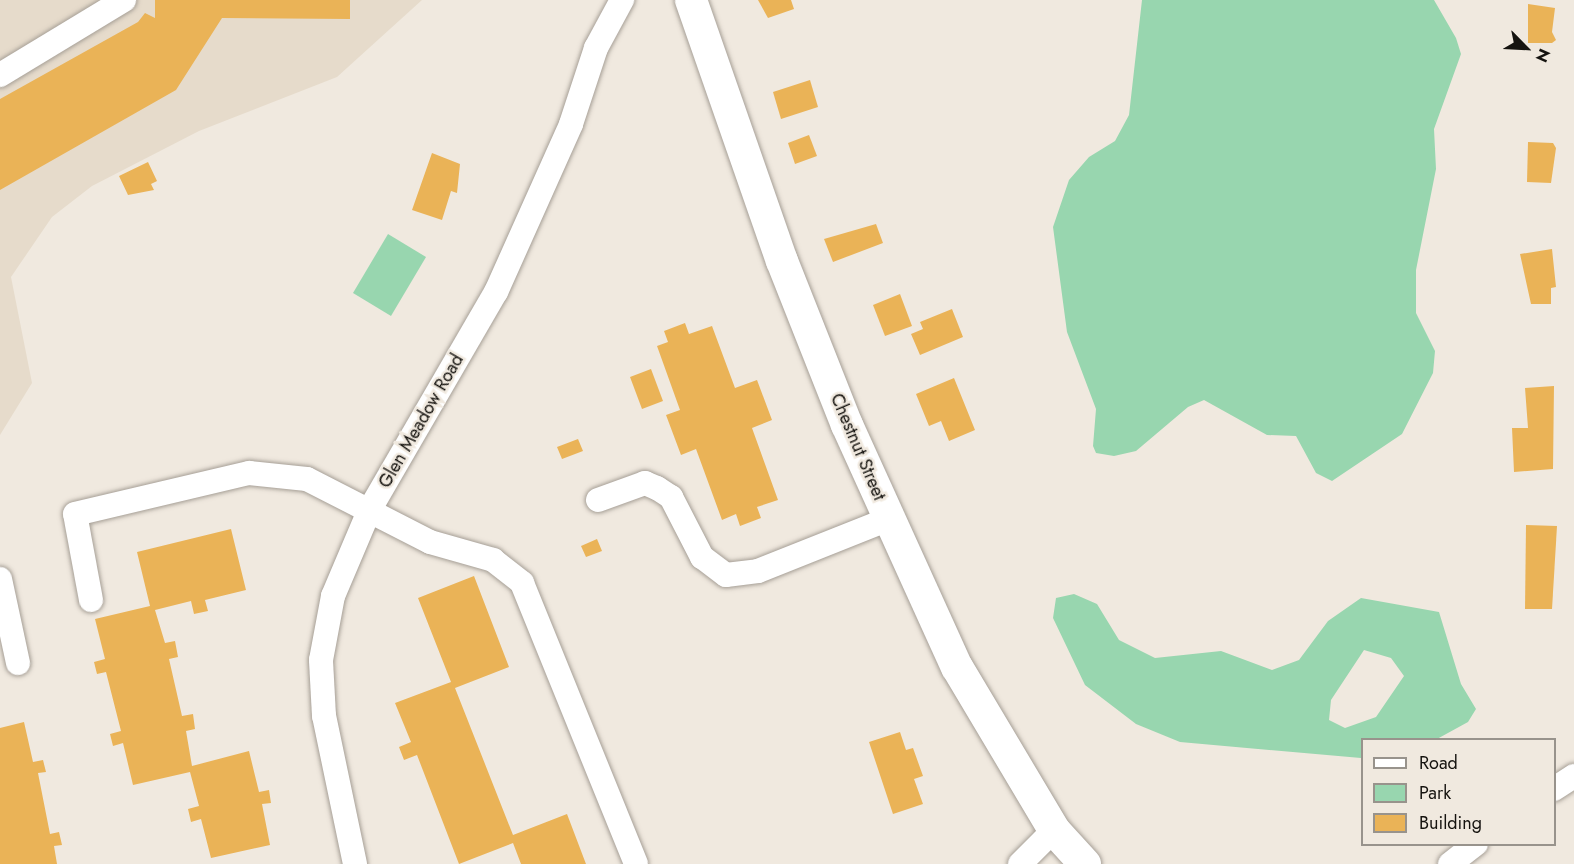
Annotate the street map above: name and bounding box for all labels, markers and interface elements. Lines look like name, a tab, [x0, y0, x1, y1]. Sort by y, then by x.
north arrow	[1496, 18, 1556, 78]
text: N	[1530, 45, 1556, 66]
street label: Glen Meadow Road	[374, 350, 468, 492]
street label: Chestnut Street	[826, 390, 890, 504]
legend	[1361, 738, 1556, 846]
text: Road	[1419, 750, 1458, 776]
text: Park	[1419, 780, 1451, 806]
text: Building	[1419, 810, 1482, 836]

